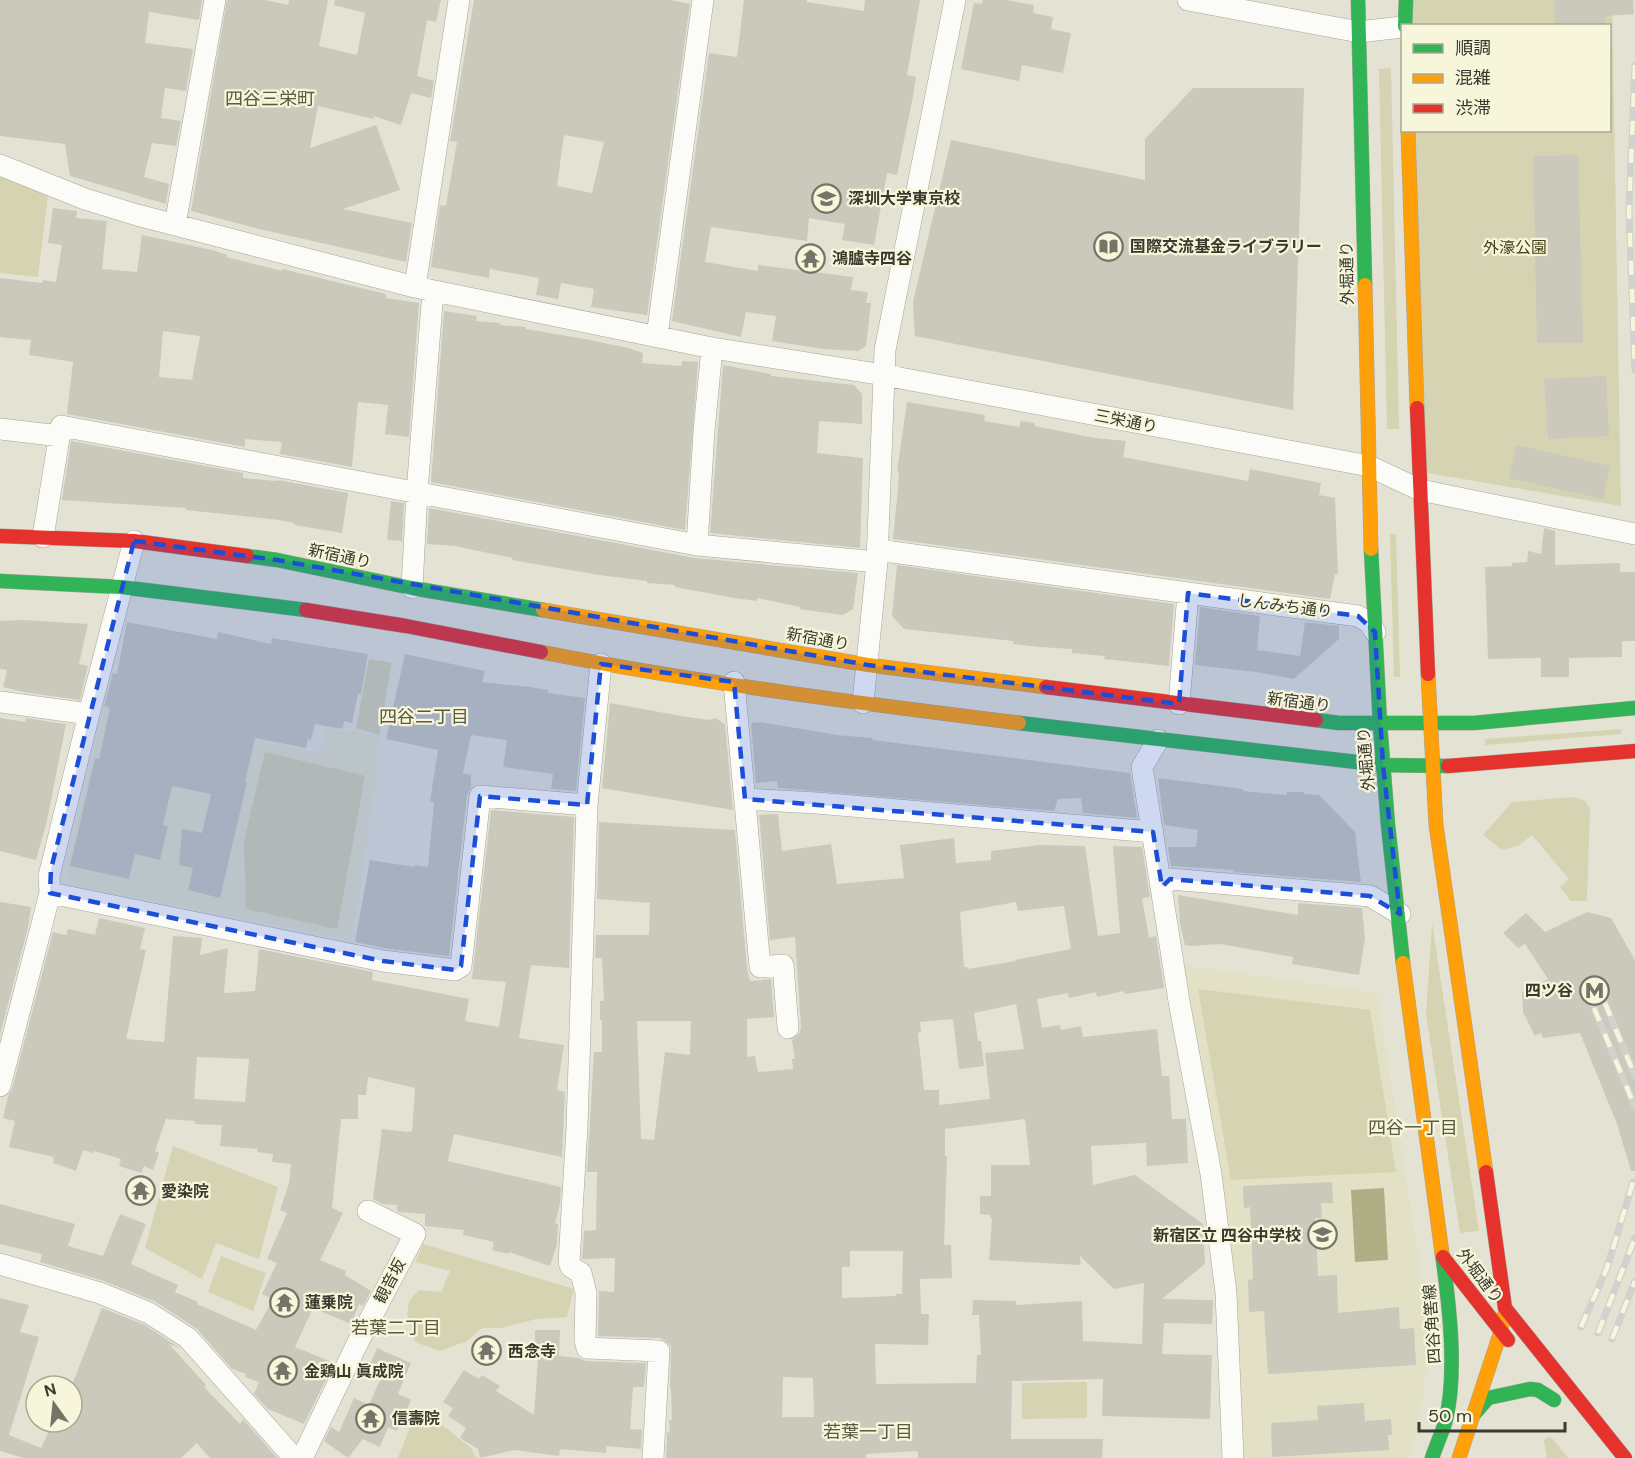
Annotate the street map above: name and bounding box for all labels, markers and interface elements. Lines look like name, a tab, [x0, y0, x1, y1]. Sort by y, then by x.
legend	[1401, 24, 1611, 132]
text: 順調	[1455, 36, 1491, 60]
text: 混雑	[1455, 66, 1491, 90]
district label: 四谷三栄町	[225, 87, 315, 111]
text: 渋滞	[1455, 96, 1491, 120]
school or university icon: 深圳大学東京校	[811, 182, 843, 214]
place label: 深圳大学東京校	[848, 188, 960, 209]
library icon: 国際交流基金ライブラリー	[1093, 230, 1125, 262]
place label: 国際交流基金ライブラリー	[1130, 236, 1322, 257]
park label: 外濠公園	[1483, 237, 1547, 258]
street label: 外堀通り	[1336, 241, 1358, 305]
temple icon: 鴻臚寺四谷	[795, 242, 827, 274]
place label: 鴻臚寺四谷	[832, 248, 912, 269]
street label: 三栄通り	[1093, 405, 1159, 437]
street label: 新宿通り	[307, 539, 373, 573]
street label: しんみち通り	[1236, 590, 1334, 622]
street label: 新宿通り	[785, 623, 851, 655]
street label: 新宿通り	[1266, 688, 1332, 716]
district label: 四谷二丁目	[379, 705, 469, 729]
street label: 外堀通り	[1353, 726, 1379, 792]
metro station icon: 四ツ谷	[1578, 974, 1610, 1006]
place label: 四ツ谷	[1525, 980, 1573, 1001]
district label: 四谷一丁目	[1368, 1116, 1458, 1140]
temple icon: 愛染院	[124, 1175, 156, 1207]
place label: 愛染院	[161, 1181, 209, 1202]
school or university icon: 新宿区立 四谷中学校	[1306, 1219, 1338, 1251]
place label: 新宿区立 四谷中学校	[1153, 1225, 1301, 1246]
street label: 外堀通り	[1452, 1244, 1508, 1308]
street label: 観音坂	[369, 1255, 411, 1307]
street label: 四谷角筈線	[1419, 1283, 1445, 1365]
temple icon: 蓮乗院	[268, 1286, 300, 1318]
place label: 蓮乗院	[305, 1292, 353, 1313]
district label: 若葉二丁目	[351, 1316, 441, 1340]
temple icon: 西念寺	[471, 1335, 503, 1367]
place label: 西念寺	[508, 1341, 556, 1362]
temple icon: 金鶏山 眞成院	[267, 1355, 299, 1387]
place label: 金鶏山 眞成院	[304, 1361, 404, 1382]
north arrow	[24, 1374, 84, 1434]
text: N	[42, 1378, 59, 1402]
scale bar	[1419, 1395, 1564, 1433]
temple icon: 信壽院	[355, 1402, 387, 1434]
text: 50 m	[1428, 1404, 1472, 1428]
place label: 信壽院	[391, 1408, 440, 1429]
district label: 若葉一丁目	[823, 1420, 913, 1444]

